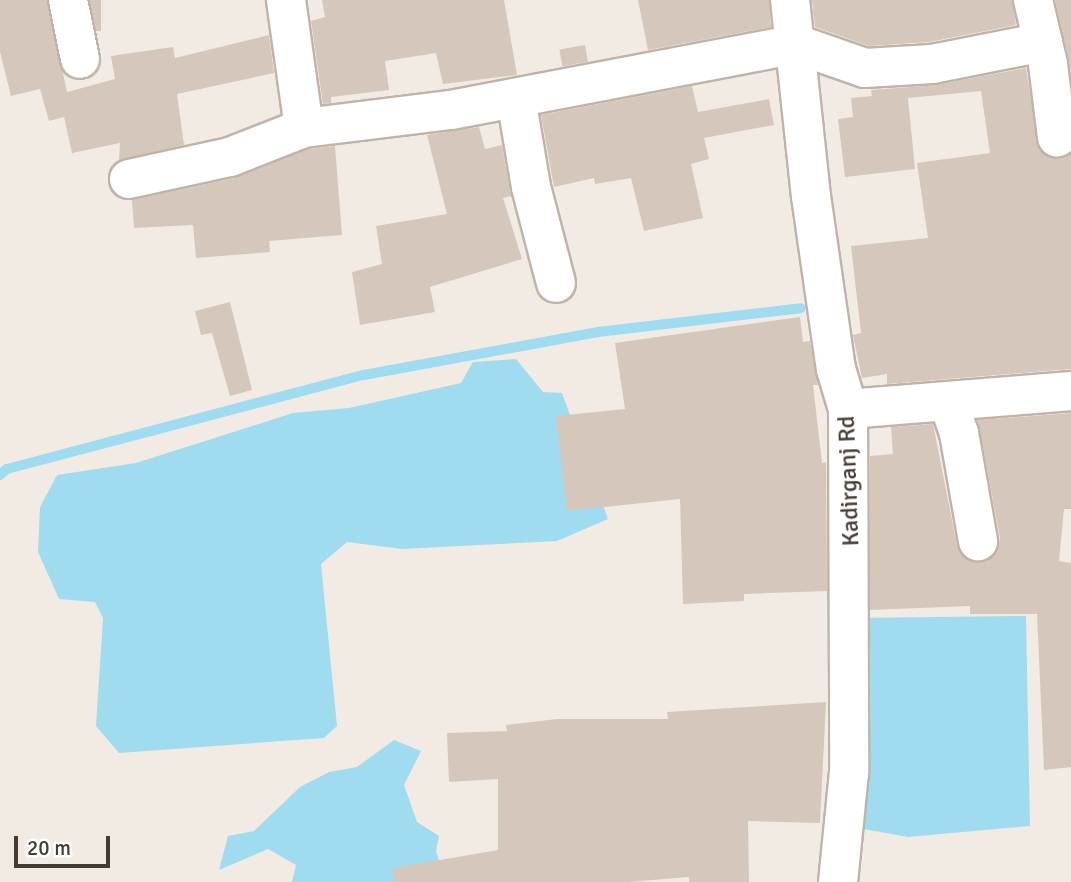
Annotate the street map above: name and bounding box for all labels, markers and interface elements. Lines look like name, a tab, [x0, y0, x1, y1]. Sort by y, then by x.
street label: Kadirganj Rd	[832, 415, 866, 547]
scale bar	[18, 822, 114, 866]
text: 20 m	[27, 835, 71, 861]

